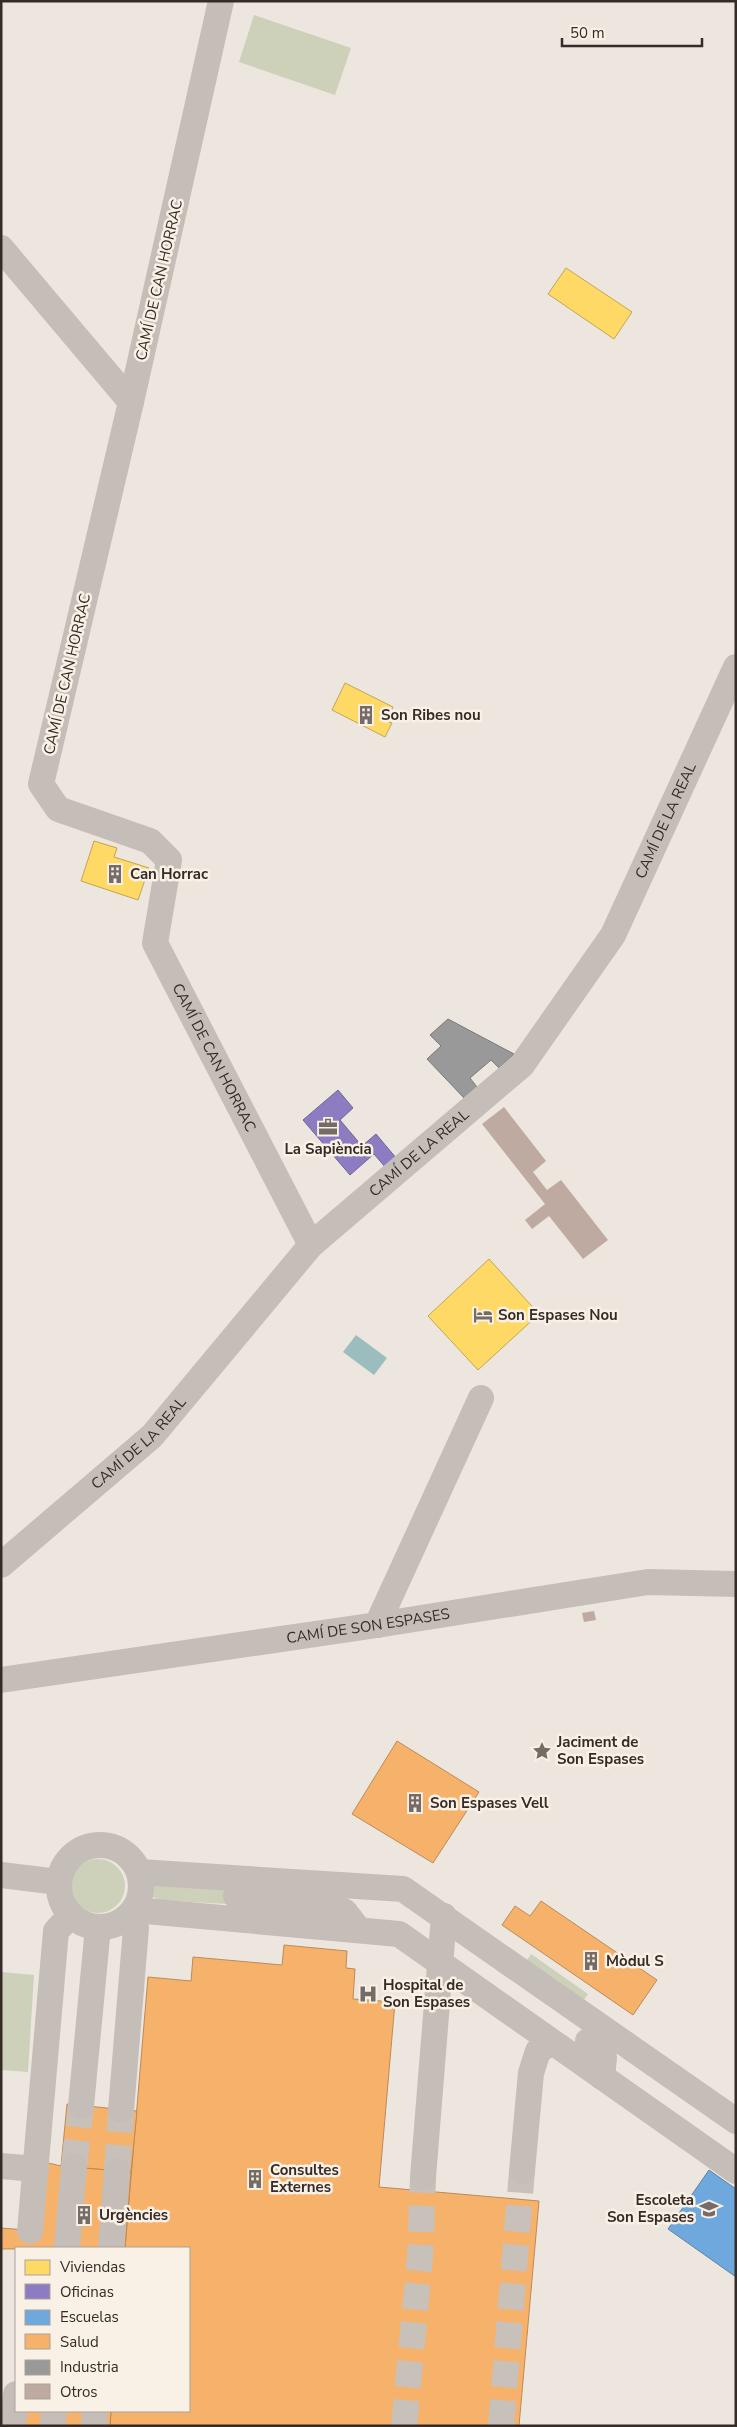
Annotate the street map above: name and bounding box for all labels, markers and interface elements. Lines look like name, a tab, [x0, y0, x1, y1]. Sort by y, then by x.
scale bar	[562, 15, 702, 47]
text: 50 m	[570, 23, 605, 43]
street label: CAMÍ DE CAN HORRAC	[131, 198, 187, 362]
street label: CAMÍ DE CAN HORRAC	[39, 592, 95, 756]
building icon: Son Ribes nou	[355, 704, 377, 726]
place label: Son Ribes nou	[381, 705, 481, 725]
street label: CAMÍ DE LA REAL	[630, 759, 701, 882]
building icon: Can Horrac	[104, 863, 126, 885]
place label: Can Horrac	[130, 864, 208, 884]
street label: CAMÍ DE CAN HORRAC	[168, 980, 261, 1135]
street label: CAMÍ DE LA REAL	[365, 1105, 473, 1201]
office icon: La Sapiència	[317, 1116, 339, 1138]
place label: La Sapiència	[284, 1139, 372, 1159]
hotel icon: Son Espases Nou	[472, 1304, 494, 1326]
place label: Son Espases Nou	[498, 1305, 618, 1325]
street label: CAMÍ DE LA REAL	[87, 1393, 190, 1494]
street label: CAMÍ DE SON ESPASES	[285, 1604, 451, 1648]
place label: Jaciment de Son Espases	[556, 1732, 644, 1769]
place icon: Jaciment de Son Espases	[531, 1740, 553, 1762]
building icon: Son Espases Vell	[404, 1792, 426, 1814]
place label: Son Espases Vell	[430, 1793, 549, 1813]
building icon: Mòdul S	[580, 1950, 602, 1972]
place label: Mòdul S	[606, 1951, 664, 1971]
place label: Hospital de Son Espases	[383, 1975, 470, 2012]
hospital icon: Hospital de Son Espases	[357, 1983, 379, 2005]
place label: Consultes Externes	[270, 2160, 339, 2197]
building icon: Consultes Externes	[244, 2168, 266, 2190]
place label: Escoleta Son Espases	[607, 2190, 694, 2227]
school or university icon: Escoleta Son Espases	[698, 2198, 720, 2220]
building icon: Urgències	[73, 2204, 95, 2226]
place label: Urgències	[99, 2205, 168, 2225]
legend	[15, 2247, 190, 2412]
text: Viviendas	[59, 2257, 125, 2277]
text: Oficinas	[60, 2282, 114, 2302]
text: Escuelas	[60, 2307, 119, 2327]
text: Salud	[60, 2332, 99, 2352]
text: Industria	[60, 2357, 119, 2377]
text: Otros	[60, 2382, 98, 2402]

